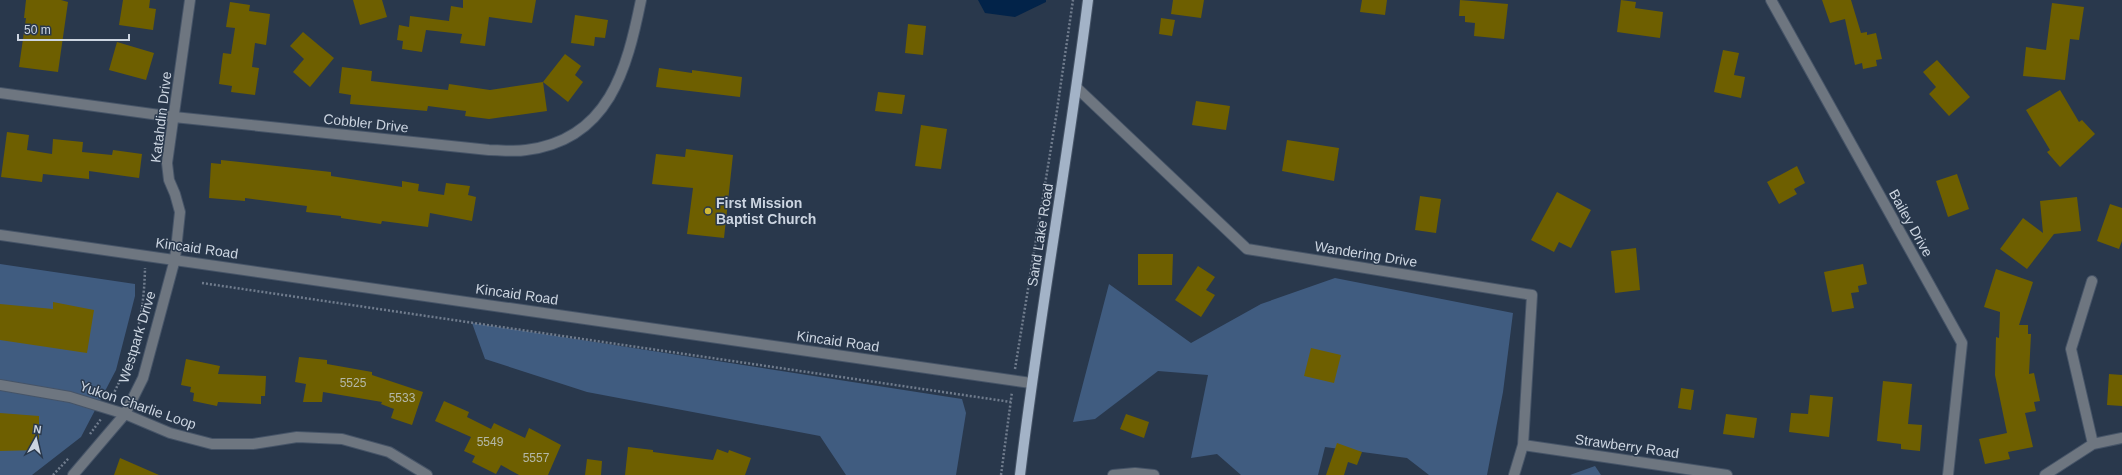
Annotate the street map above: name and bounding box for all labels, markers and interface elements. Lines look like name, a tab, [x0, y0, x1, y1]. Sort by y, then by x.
scale bar	[18, 16, 129, 42]
text: 50 m	[24, 23, 51, 37]
street label: Katahdin Drive	[147, 70, 175, 164]
street label: Cobbler Drive	[323, 111, 410, 135]
street label: Sand Lake Road	[1024, 182, 1056, 288]
street label: Bailey Drive	[1886, 186, 1936, 260]
place label: First Mission Baptist Church	[716, 195, 816, 227]
marker: First Mission Baptist Church	[703, 206, 713, 216]
street label: Kincaid Road	[155, 234, 239, 262]
street label: Wandering Drive	[1314, 238, 1419, 270]
street label: Kincaid Road	[475, 280, 559, 308]
street label: Westpark Drive	[115, 289, 159, 385]
street label: Kincaid Road	[796, 327, 880, 355]
house number: 5525	[340, 376, 367, 390]
street label: Yukon Charlie Loop	[78, 378, 199, 433]
house number: 5533	[389, 391, 416, 405]
north arrow	[16, 419, 56, 459]
text: N	[33, 423, 42, 436]
street label: Strawberry Road	[1574, 431, 1680, 461]
house number: 5549	[477, 435, 504, 449]
house number: 5557	[523, 451, 550, 465]

